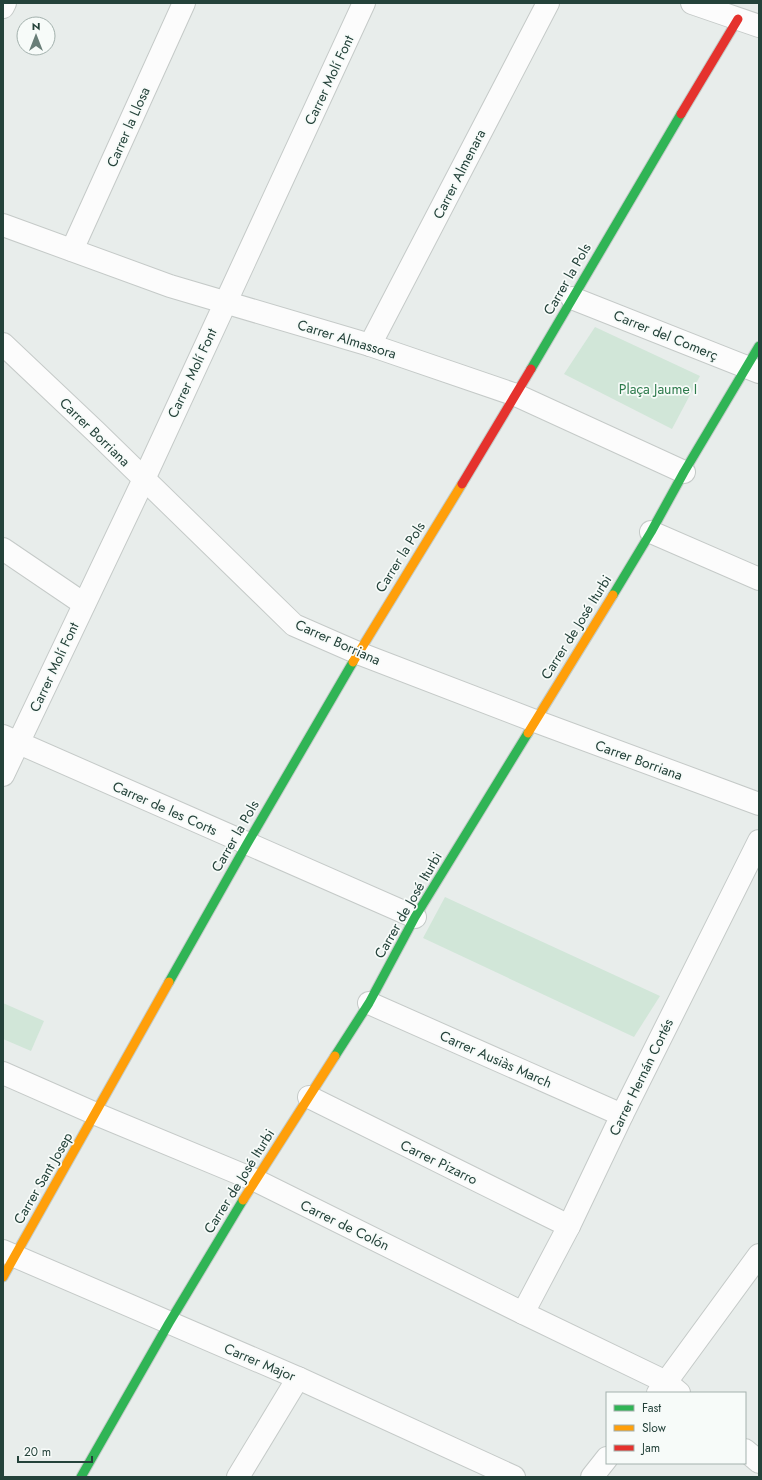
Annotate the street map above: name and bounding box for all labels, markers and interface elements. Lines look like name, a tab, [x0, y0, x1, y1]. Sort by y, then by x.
north arrow	[16, 16, 56, 56]
text: N	[32, 18, 40, 34]
street label: Carrer Molí Font	[299, 31, 359, 128]
street label: Carrer la Llosa	[101, 84, 155, 170]
street label: Carrer Almenara	[428, 126, 490, 222]
street label: Carrer la Pols	[538, 239, 596, 319]
street label: Carrer del Comerç	[611, 305, 721, 365]
street label: Carrer Almassora	[295, 314, 399, 364]
street label: Carrer Molí Font	[162, 324, 222, 421]
park label: Plaça Jaume I	[619, 379, 697, 399]
street label: Carrer Borriana	[55, 393, 135, 471]
street label: Carrer la Pols	[370, 518, 430, 596]
street label: Carrer de José Iturbi	[536, 571, 616, 683]
street label: Carrer Borriana	[292, 614, 384, 670]
street label: Carrer Molí Font	[24, 618, 84, 715]
street label: Carrer Borriana	[593, 735, 685, 785]
street label: Carrer de les Corts	[109, 776, 221, 840]
street label: Carrer la Pols	[206, 796, 264, 876]
street label: Carrer de José Iturbi	[369, 848, 447, 962]
street label: Carrer Hernán Cortés	[604, 1015, 678, 1139]
street label: Carrer Ausiàs March	[437, 1025, 555, 1093]
street label: Carrer de José Iturbi	[199, 1125, 279, 1237]
street label: Carrer Sant Josep	[9, 1128, 77, 1228]
street label: Carrer Pizarro	[397, 1135, 481, 1189]
street label: Carrer de Colón	[297, 1195, 393, 1255]
street label: Carrer Major	[221, 1338, 299, 1386]
legend	[606, 1392, 746, 1464]
text: Fast	[642, 1399, 661, 1417]
text: Slow	[642, 1419, 667, 1437]
scale bar	[18, 1438, 92, 1464]
text: Jam	[640, 1439, 660, 1457]
text: 20 m	[24, 1443, 51, 1461]

